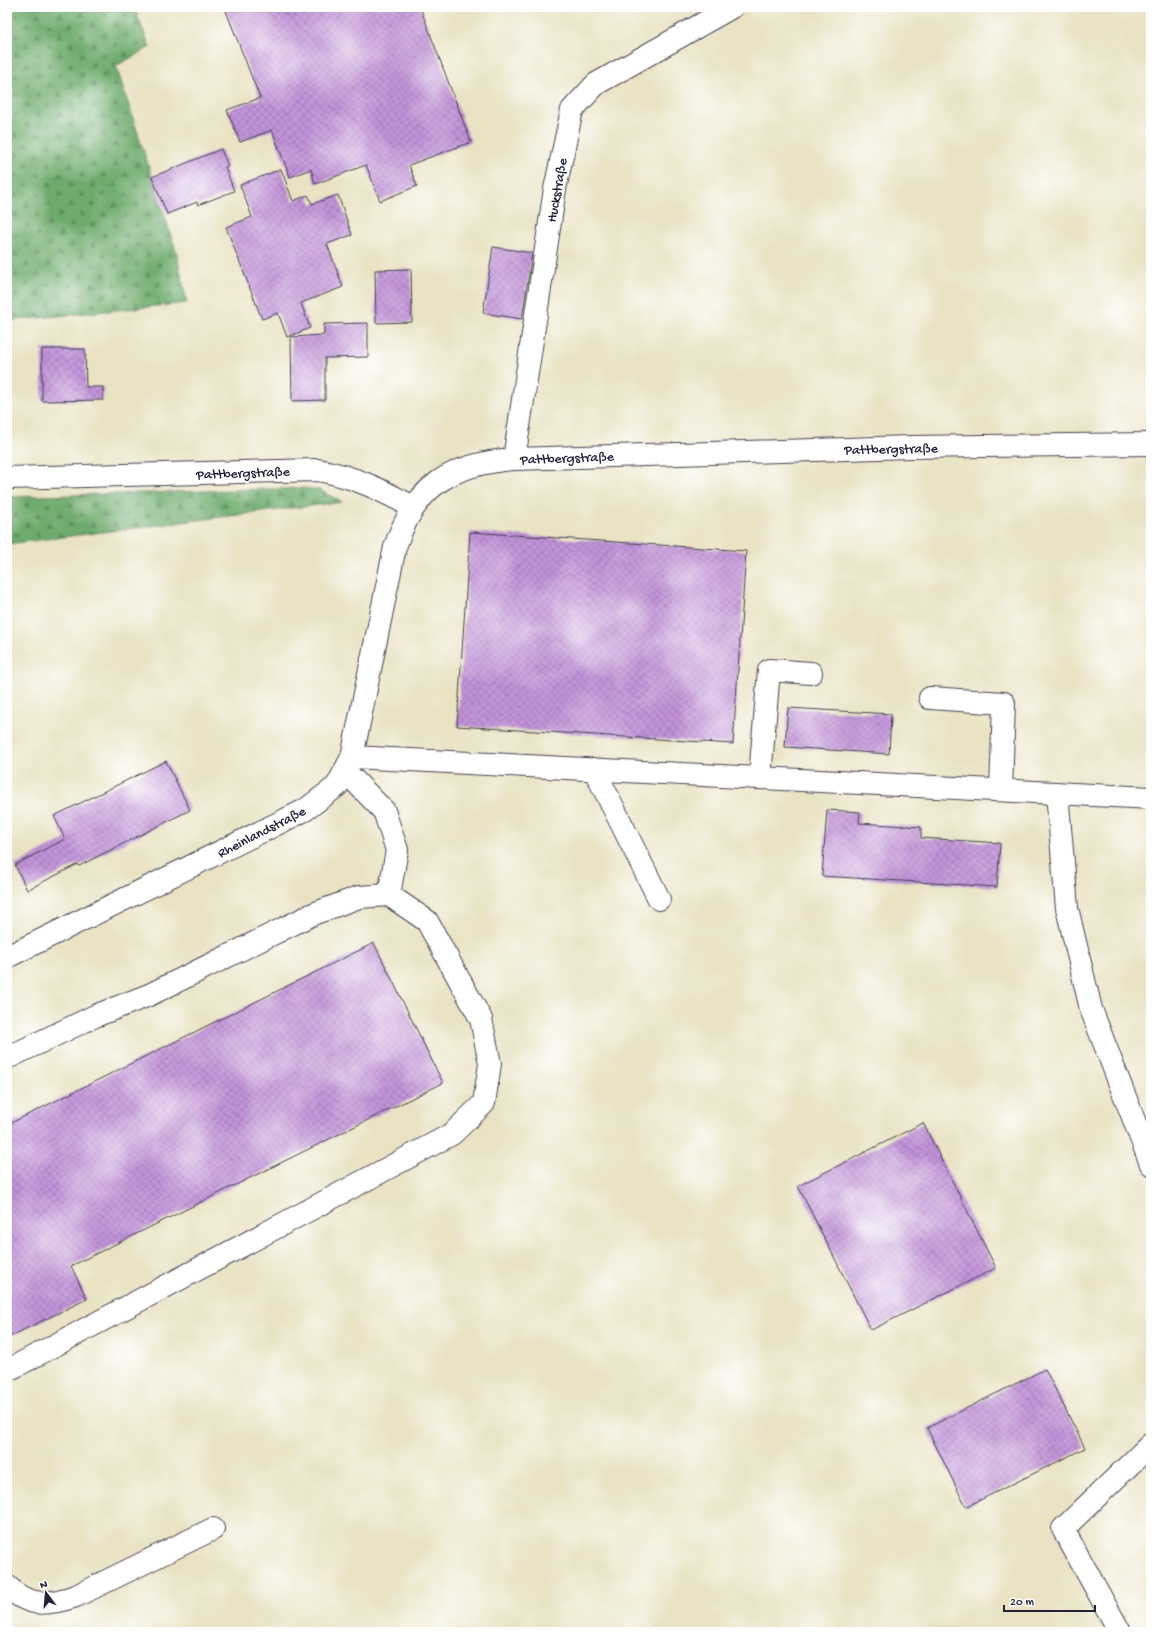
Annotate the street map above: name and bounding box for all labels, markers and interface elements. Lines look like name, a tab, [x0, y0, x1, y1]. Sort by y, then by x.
street label: Huckstraße	[544, 156, 573, 224]
street label: Pattbergstraße	[843, 441, 939, 460]
street label: Pattbergstraße	[519, 449, 615, 470]
street label: Pattbergstraße	[195, 464, 291, 485]
street label: Rheinlandstraße	[215, 803, 310, 863]
north arrow	[26, 1573, 66, 1613]
text: N	[39, 1579, 49, 1592]
scale bar	[1004, 1587, 1095, 1613]
text: 20 m	[1010, 1596, 1035, 1610]

